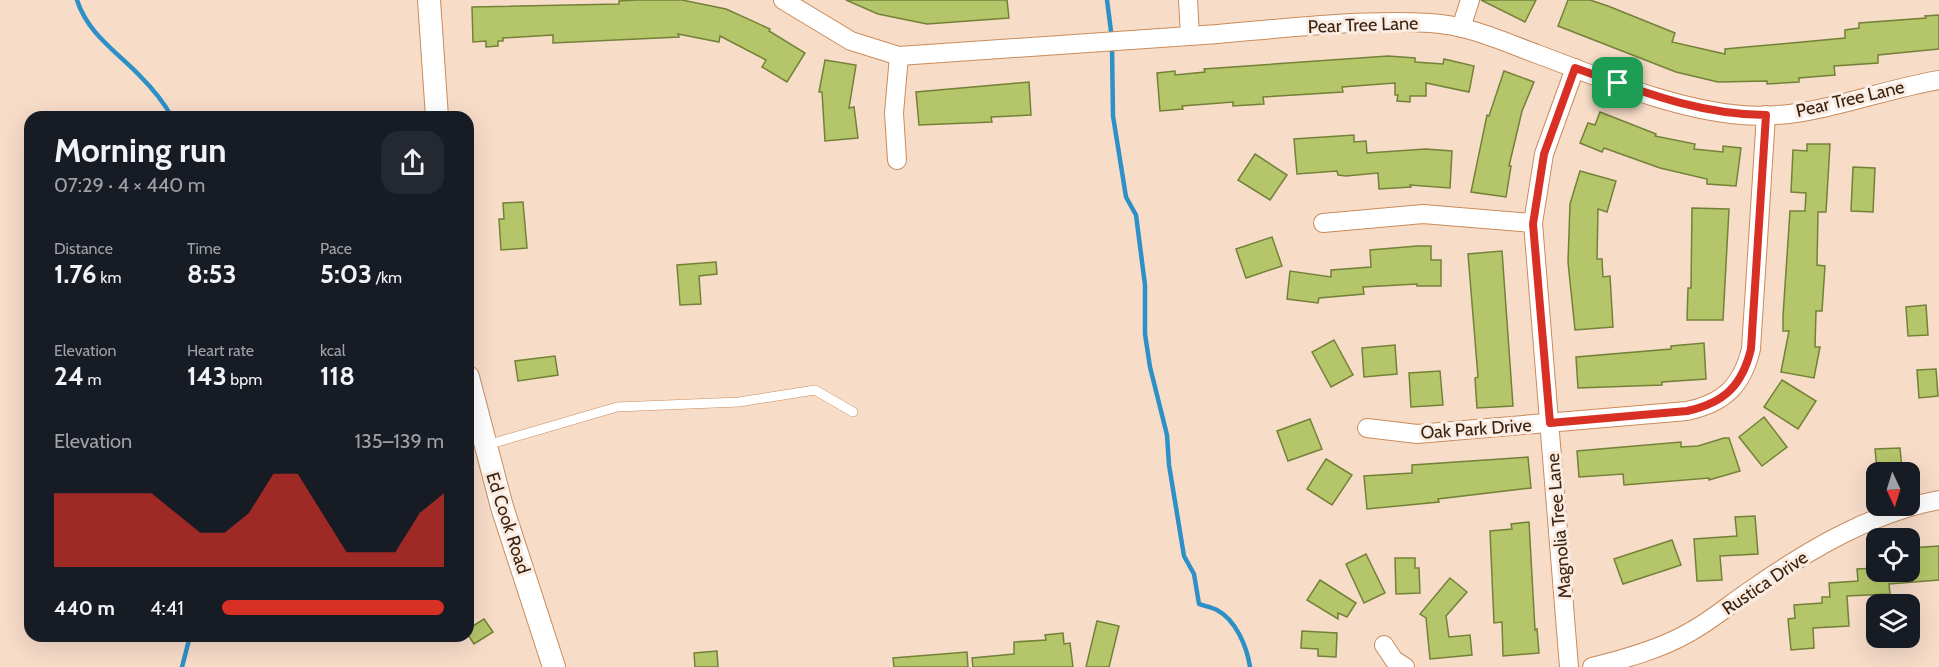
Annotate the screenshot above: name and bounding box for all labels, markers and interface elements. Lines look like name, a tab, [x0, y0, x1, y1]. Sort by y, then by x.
street label: Pear Tree Lane	[1307, 12, 1419, 38]
pin	[1592, 57, 1643, 108]
icon: arrive	[1601, 66, 1634, 99]
street label: Pear Tree Lane	[1794, 76, 1906, 122]
text: Morning run	[54, 130, 226, 170]
button: share	[381, 131, 444, 194]
text: 07:29 · 4 × 440 m	[54, 173, 205, 197]
text: Distance	[54, 239, 113, 258]
text: Time	[187, 239, 221, 258]
text: Pace	[320, 239, 352, 258]
text: 1.76	[54, 258, 97, 290]
text: 8:53	[187, 258, 236, 290]
text: 5:03	[320, 258, 372, 290]
text: km	[97, 268, 121, 287]
text: /km	[372, 268, 402, 287]
text: Elevation	[54, 341, 117, 360]
text: Heart rate	[187, 341, 254, 360]
text: kcal	[320, 341, 346, 360]
text: 24	[54, 360, 84, 392]
text: 143	[187, 360, 227, 392]
text: 118	[320, 360, 355, 392]
text: m	[84, 370, 102, 389]
text: bpm	[227, 370, 262, 389]
street label: Oak Park Drive	[1420, 414, 1532, 444]
text: Elevation	[54, 429, 132, 453]
text: 135–139 m	[355, 429, 444, 453]
street label: Magnolia Tree Lane	[1542, 452, 1576, 600]
north arrow	[1866, 462, 1920, 516]
map controls	[1866, 462, 1920, 648]
street label: Ed Cook Road	[481, 469, 535, 577]
button: locate	[1866, 528, 1920, 582]
street label: Rustica Drive	[1718, 546, 1812, 620]
button: layers	[1866, 594, 1920, 648]
text: 440 m	[54, 596, 115, 620]
text: 4:41	[150, 596, 184, 620]

